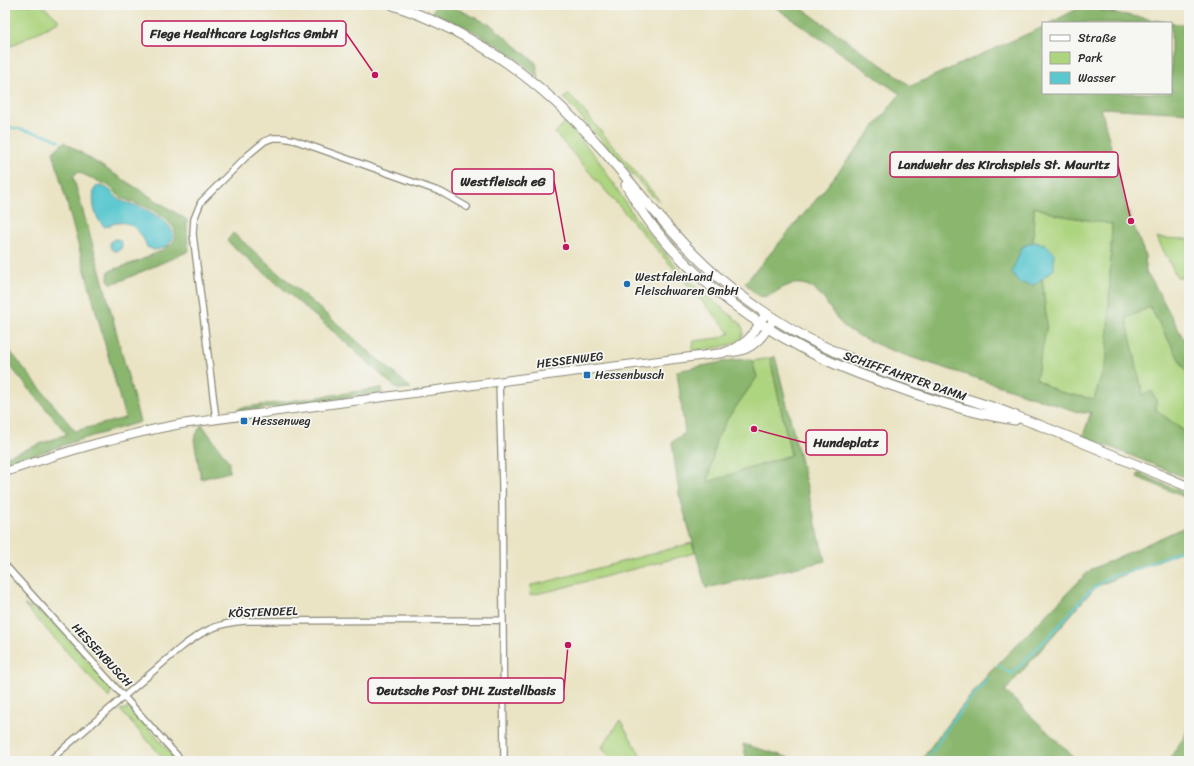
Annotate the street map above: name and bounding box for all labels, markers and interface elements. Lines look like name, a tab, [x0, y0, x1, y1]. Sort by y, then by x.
callout: Fiege Healthcare Logistics GmbH	[142, 21, 346, 46]
text: Fiege Healthcare Logistics GmbH	[149, 22, 339, 45]
legend	[1042, 22, 1172, 94]
text: Straße	[1078, 27, 1116, 49]
text: Park	[1078, 47, 1103, 69]
text: Wasser	[1078, 67, 1116, 89]
callout: Landwehr des Kirchspiels St. Mauritz	[890, 152, 1118, 177]
text: Landwehr des Kirchspiels St. Mauritz	[898, 153, 1111, 176]
callout: Westfleisch eG	[452, 169, 554, 194]
text: Westfleisch eG	[460, 170, 547, 193]
place label: WestfalenLand Fleischwaren GmbH	[635, 266, 739, 302]
marker: WestfalenLand Fleischwaren GmbH	[622, 279, 632, 289]
street label: HESSENWEG	[535, 345, 605, 375]
street label: SCHIFFFAHRTER DAMM	[840, 345, 970, 407]
place label: Hessenbusch	[595, 364, 664, 386]
marker: Hessenbusch	[582, 370, 592, 380]
place label: Hessenweg	[252, 410, 311, 432]
marker: Hessenweg	[239, 416, 249, 426]
callout: Hundeplatz	[806, 430, 887, 455]
text: Hundeplatz	[812, 431, 880, 454]
street label: KÖSTENDEEL	[228, 600, 299, 624]
street label: HESSENBUSCH	[66, 618, 138, 693]
callout: Deutsche Post DHL Zustellbasis	[368, 678, 564, 703]
text: Deutsche Post DHL Zustellbasis	[376, 679, 557, 702]

